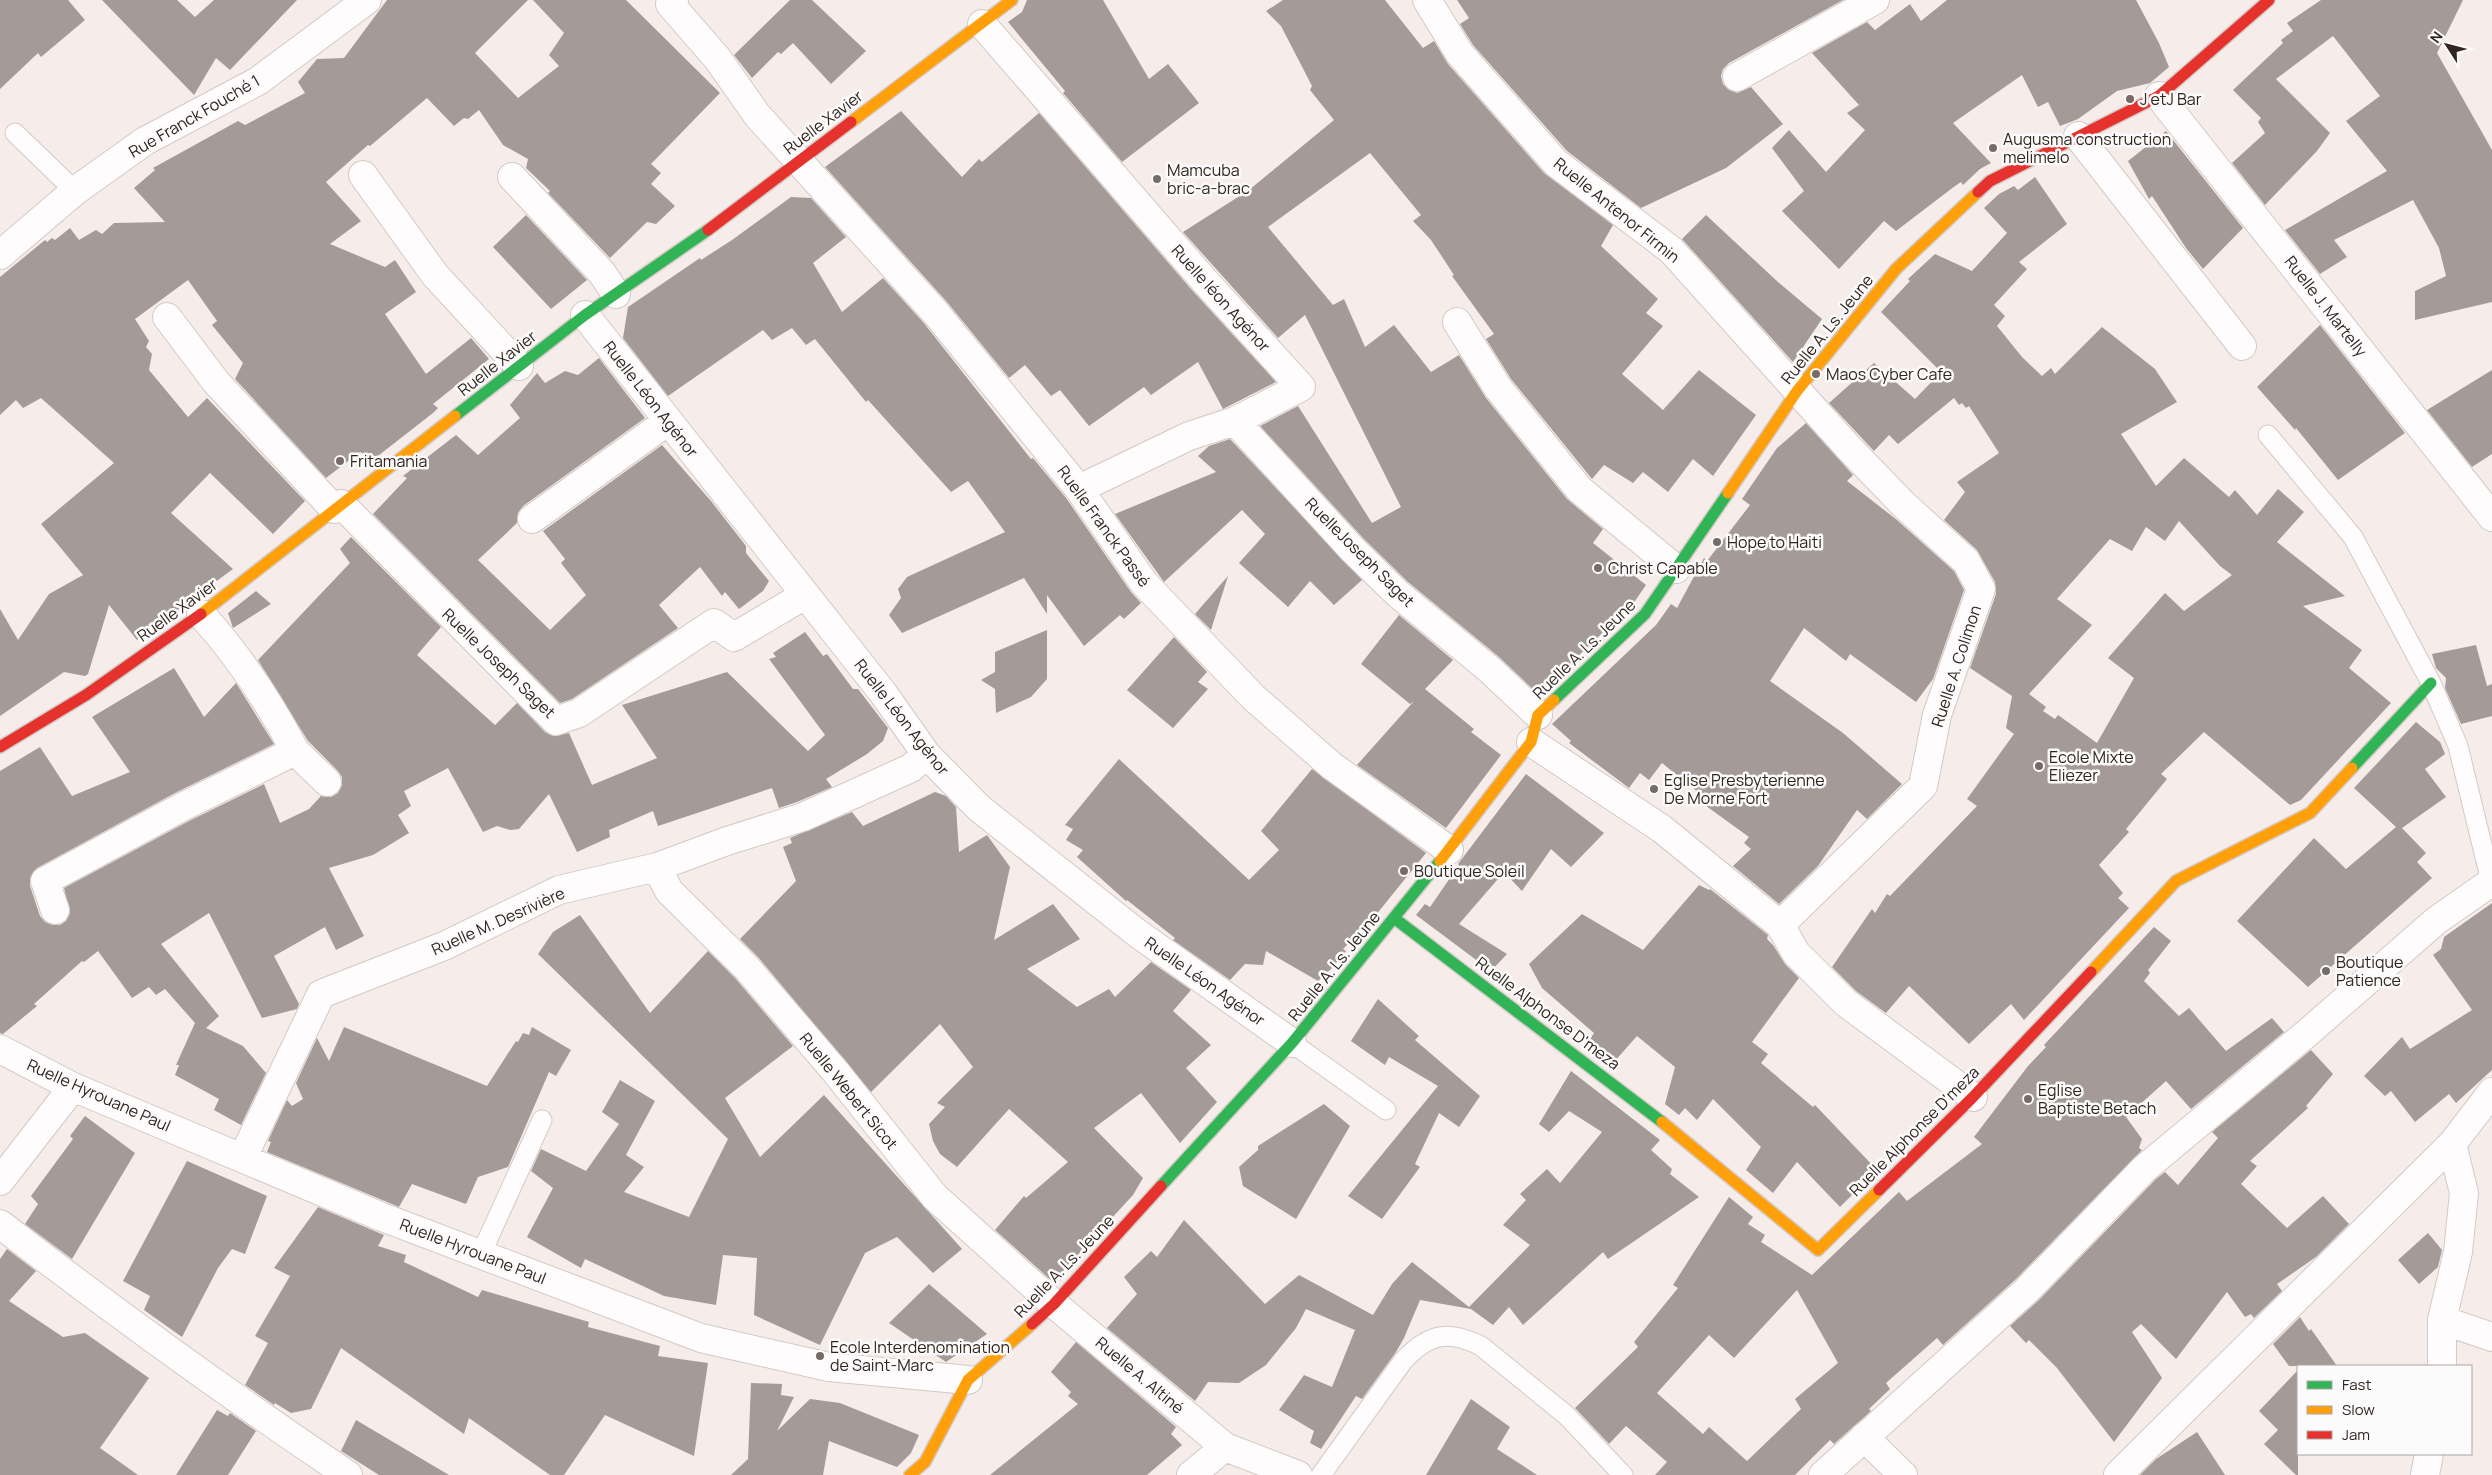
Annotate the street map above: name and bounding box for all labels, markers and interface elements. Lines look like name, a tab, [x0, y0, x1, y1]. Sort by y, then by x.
north arrow	[2422, 20, 2472, 70]
text: N	[2425, 27, 2447, 47]
street label: Rue Franck Fouché 1	[124, 69, 264, 163]
street label: Ruelle Xavier	[779, 85, 867, 159]
place label: J etJ Bar	[2140, 88, 2202, 110]
marker: J etJ Bar	[2124, 93, 2136, 105]
place label: Augusma construction melimelo	[2003, 128, 2171, 168]
marker: Augusma construction melimelo	[1987, 142, 1999, 154]
street label: Ruelle Antenor Firmin	[1549, 152, 1685, 268]
place label: Mamcuba bric-a-brac	[1167, 159, 1250, 199]
marker: Mamcuba bric-a-brac	[1151, 173, 1163, 185]
street label: Ruelle léon Agénor	[1167, 240, 1275, 357]
street label: Ruelle J. Martelly	[2280, 251, 2373, 361]
street label: Ruelle A. Ls. Jeune	[1776, 270, 1878, 388]
street label: Ruelle Xavier	[453, 325, 541, 401]
street label: Ruelle Léon Agénor	[599, 336, 704, 462]
place label: Maos Cyber Cafe	[1826, 363, 1952, 385]
marker: Maos Cyber Cafe	[1810, 368, 1822, 380]
place label: Fritamania	[350, 450, 427, 472]
marker: Fritamania	[334, 455, 346, 467]
street label: Ruelle Franck Passé	[1052, 461, 1156, 591]
street label: RuelleJoseph Saget	[1301, 493, 1419, 611]
place label: Hope to Haiti	[1727, 531, 1822, 553]
marker: Hope to Haiti	[1711, 536, 1723, 548]
place label: Christ Capable	[1608, 557, 1718, 579]
marker: Christ Capable	[1592, 562, 1604, 574]
street label: Ruelle Xavier	[132, 573, 222, 647]
street label: Ruelle A. Ls. Jeune	[1528, 594, 1640, 704]
street label: Ruelle A. Colimon	[1926, 602, 1986, 730]
street label: Ruelle Joseph Saget	[438, 603, 560, 723]
street label: Ruelle Léon Agénor	[850, 654, 955, 780]
place label: Ecole Mixte Eliezer	[2049, 746, 2134, 786]
marker: Ecole Mixte Eliezer	[2033, 760, 2045, 772]
place label: Eglise Presbyterienne De Morne Fort	[1664, 769, 1825, 809]
marker: Eglise Presbyterienne De Morne Fort	[1648, 783, 1660, 795]
place label: B0utique Soleil	[1414, 860, 1525, 882]
marker: B0utique Soleil	[1398, 865, 1410, 877]
street label: Ruelle M. Desrivière	[428, 882, 568, 960]
street label: Ruelle A. Ls. Jeune	[1283, 907, 1385, 1025]
street label: Ruelle Léon Agénor	[1141, 931, 1270, 1031]
street label: Ruelle Alphonse D'meza	[1471, 951, 1625, 1075]
place label: Boutique Patience	[2336, 951, 2403, 991]
marker: Boutique Patience	[2320, 965, 2332, 977]
street label: Ruelle Webert Sicot	[795, 1028, 903, 1154]
street label: Ruelle Hyrouane Paul	[24, 1053, 174, 1137]
street label: Ruelle Alphonse D'meza	[1844, 1061, 1984, 1201]
place label: Eglise Baptiste Betach	[2038, 1079, 2156, 1119]
marker: Eglise Baptiste Betach	[2022, 1093, 2034, 1105]
street label: Ruelle A. Ls. Jeune	[1009, 1210, 1119, 1322]
street label: Ruelle Hyrouane Paul	[397, 1213, 549, 1289]
street label: Ruelle A. Altiné	[1091, 1331, 1189, 1419]
place label: Ecole Interdenomination de Saint-Marc	[830, 1336, 1010, 1376]
marker: Ecole Interdenomination de Saint-Marc	[814, 1350, 826, 1362]
legend	[2297, 1365, 2472, 1455]
text: Fast	[2342, 1374, 2371, 1395]
text: Slow	[2342, 1399, 2375, 1420]
text: Jam	[2342, 1424, 2370, 1445]

